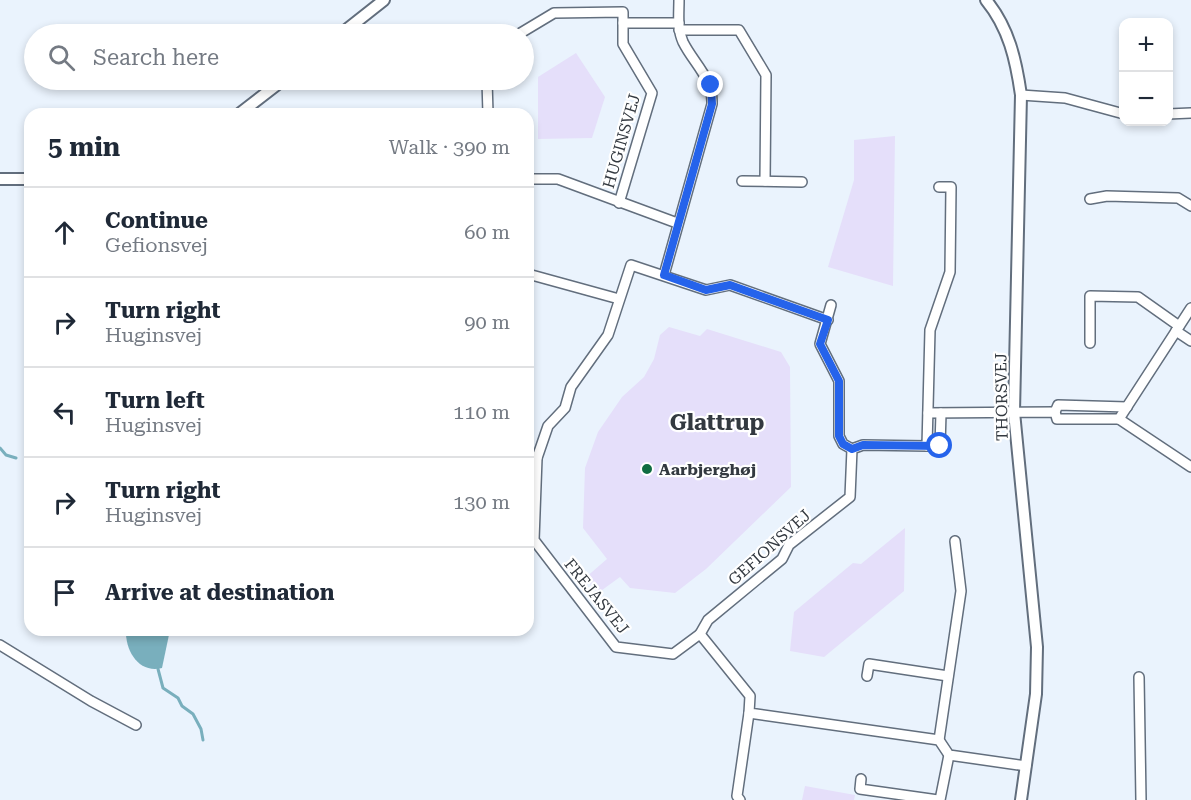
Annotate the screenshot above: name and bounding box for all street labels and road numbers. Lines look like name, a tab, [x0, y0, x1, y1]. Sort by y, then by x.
street label: HUGINSVEJ	[599, 92, 644, 191]
street label: THORSVEJ	[991, 353, 1012, 441]
street label: GEFIONSVEJ	[724, 506, 814, 589]
street label: FREJASVEJ	[560, 555, 633, 638]

